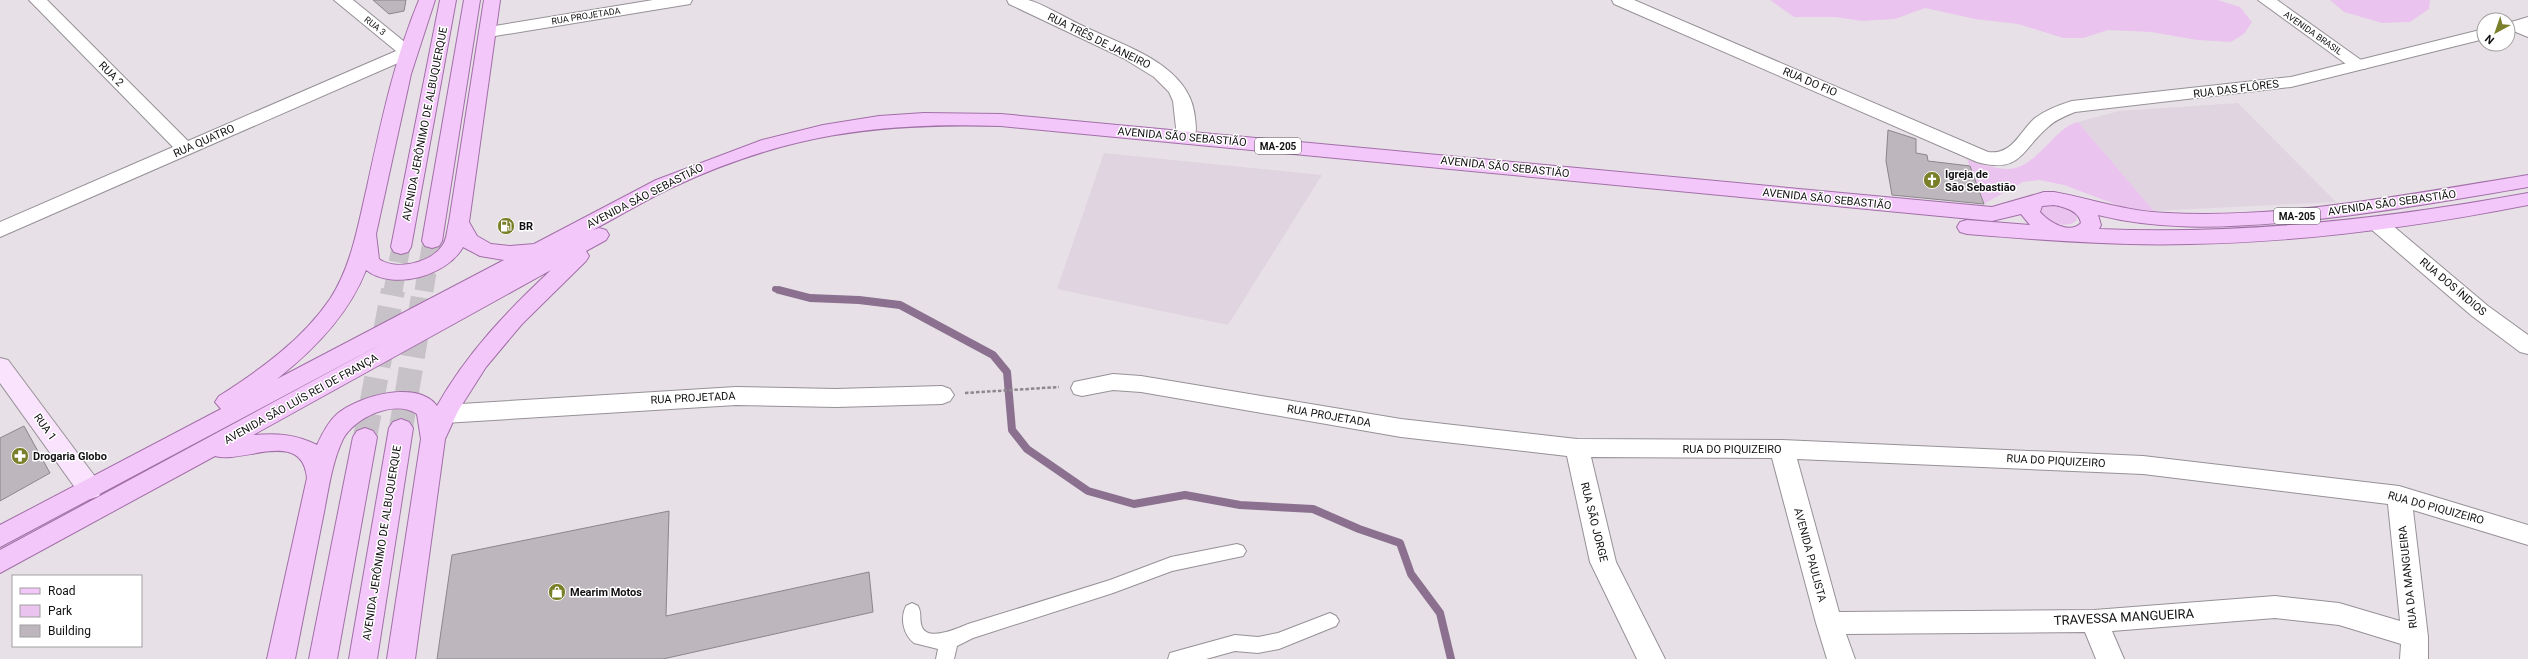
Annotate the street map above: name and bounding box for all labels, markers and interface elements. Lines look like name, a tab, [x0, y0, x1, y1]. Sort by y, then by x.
street label: RUA PROJETADA	[551, 6, 621, 26]
street label: AVENIDA BRASIL	[2282, 9, 2344, 57]
street label: RUA TRÊS DE JANEIRO	[1045, 10, 1153, 72]
north arrow	[2476, 12, 2516, 52]
street label: RUA 3	[362, 15, 388, 37]
street label: AVENIDA JERÔNIMO DE ALBUQUERQUE	[400, 26, 450, 222]
text: N	[2483, 32, 2497, 47]
street label: RUA 2	[96, 59, 126, 89]
street label: RUA DO FIO	[1781, 65, 1839, 99]
street label: RUA DAS FLÔRES	[2193, 77, 2280, 101]
street label: RUA QUATRO	[171, 122, 237, 160]
street label: AVENIDA SÃO SEBASTIÃO	[1117, 125, 1247, 149]
road number: MA-205	[1255, 138, 1301, 154]
street label: AVENIDA SÃO SEBASTIÃO	[1440, 154, 1570, 180]
street label: AVENIDA SÃO SEBASTIÃO	[584, 161, 706, 231]
place label: Igreja de São Sebastião	[1945, 168, 2016, 194]
church icon: Igreja de São Sebastião	[1922, 170, 1942, 190]
street label: AVENIDA SÃO SEBASTIÃO	[1762, 186, 1892, 212]
street label: AVENIDA SÃO SEBASTIÃO	[2327, 188, 2457, 218]
road number: MA-205	[2274, 208, 2320, 224]
fuel station icon: BR	[496, 216, 516, 236]
place label: BR	[519, 220, 533, 233]
street label: RUA DOS ÍNDIOS	[2417, 255, 2489, 319]
street label: AVENIDA SÃO LUÍS REI DE FRANÇA	[222, 351, 381, 447]
street label: RUA PROJETADA	[650, 389, 737, 407]
street label: RUA PROJETADA	[1286, 402, 1373, 430]
street label: RUA 1	[31, 411, 59, 443]
street label: RUA DO PIQUIZEIRO	[1682, 443, 1782, 456]
street label: AVENIDA JERÔNIMO DE ALBUQUERQUE	[360, 445, 404, 641]
pharmacy icon: Drogaria Globo	[10, 446, 30, 466]
place label: Drogaria Globo	[33, 450, 107, 463]
street label: RUA DO PIQUIZEIRO	[2006, 452, 2106, 470]
street label: RUA SÃO JORGE	[1578, 481, 1610, 563]
street label: RUA DO PIQUIZEIRO	[2386, 489, 2486, 527]
street label: AVENIDA PAULISTA	[1791, 506, 1829, 604]
street label: RUA DA MANGUEIRA	[2396, 524, 2420, 629]
legend	[12, 575, 142, 647]
shop icon: Mearim Motos	[547, 582, 567, 602]
text: Road	[48, 584, 76, 598]
place label: Mearim Motos	[570, 586, 642, 599]
text: Park	[48, 604, 73, 618]
street label: TRAVESSA MANGUEIRA	[2053, 606, 2195, 628]
text: Building	[48, 624, 91, 638]

